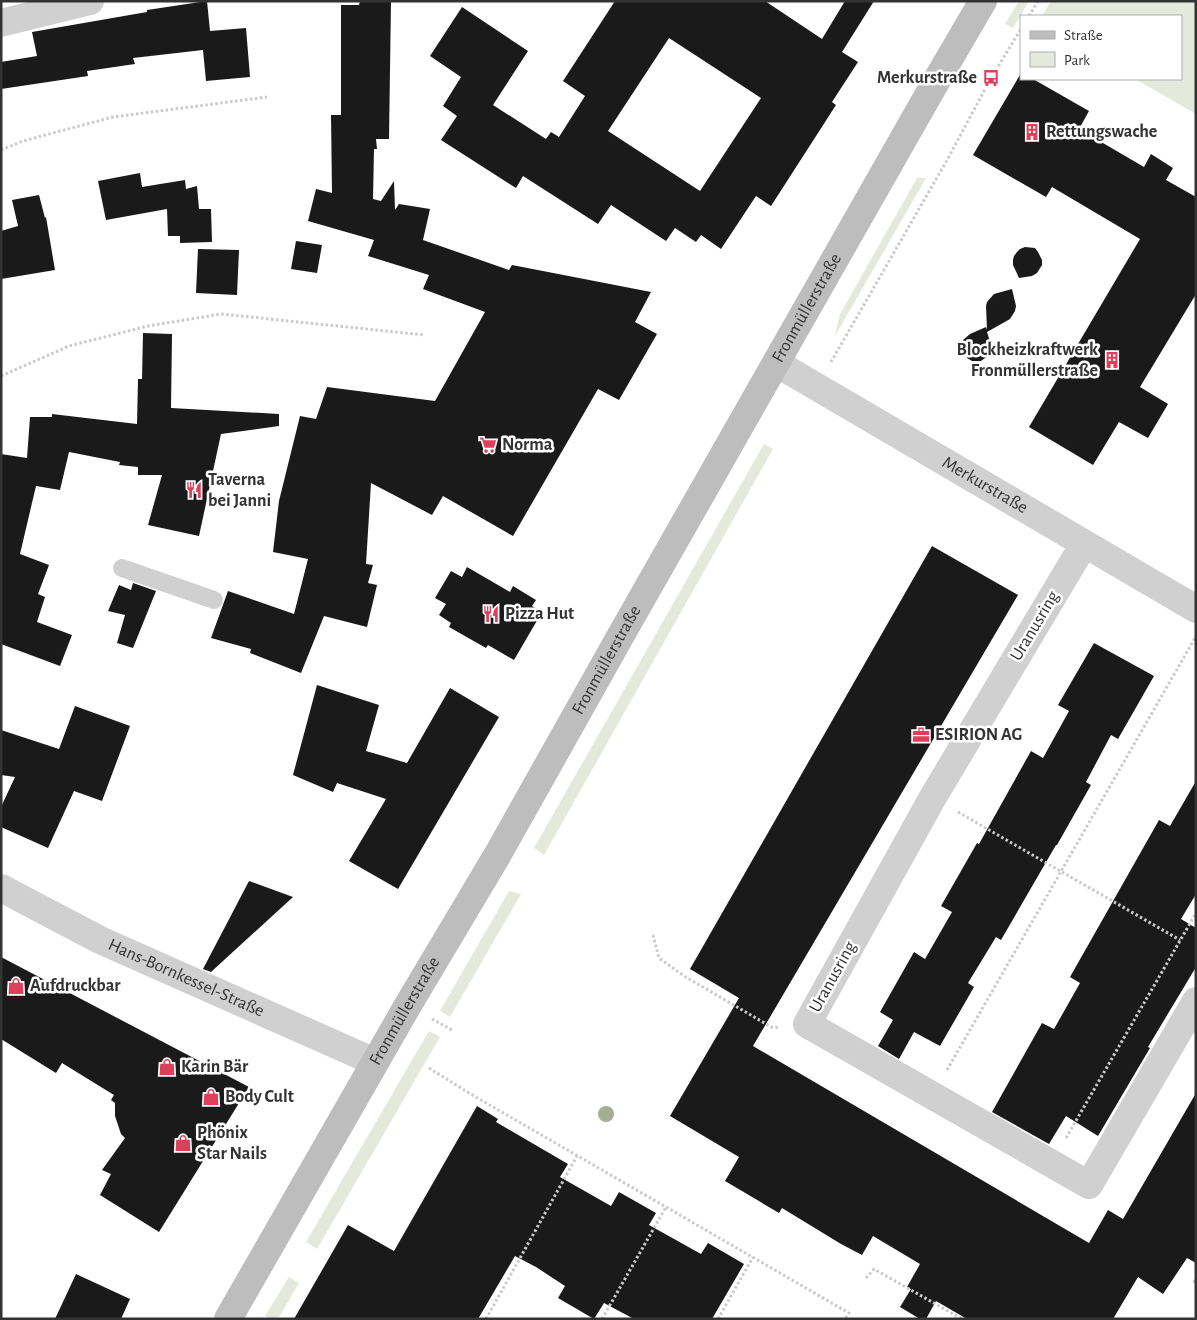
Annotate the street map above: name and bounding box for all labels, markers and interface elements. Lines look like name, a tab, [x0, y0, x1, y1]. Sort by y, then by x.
legend	[1020, 15, 1182, 80]
text: Straße	[1064, 28, 1103, 43]
text: Park	[1064, 53, 1090, 68]
bus stop icon: Merkurstraße	[981, 68, 1001, 88]
place label: Merkurstraße	[877, 69, 977, 87]
building icon: Rettungswache	[1022, 122, 1042, 142]
place label: Rettungswache	[1046, 123, 1157, 141]
street label: Fronmüllerstraße	[769, 251, 845, 366]
place label: Blockheizkraftwerk Fronmüllerstraße	[956, 341, 1098, 380]
building icon: Blockheizkraftwerk Fronmüllerstraße	[1102, 350, 1122, 370]
supermarket icon: Norma	[478, 435, 498, 455]
place label: Norma	[502, 436, 553, 454]
street label: Merkurstraße	[939, 453, 1031, 517]
place label: Taverna bei Janni	[208, 471, 271, 510]
restaurant icon: Taverna bei Janni	[184, 480, 204, 500]
street label: Uranusring	[1007, 588, 1063, 664]
street label: Fronmüllerstraße	[569, 603, 645, 718]
restaurant icon: Pizza Hut	[481, 604, 501, 624]
place label: Pizza Hut	[505, 605, 574, 623]
office icon: ESIRION AG	[911, 725, 931, 745]
place label: ESIRION AG	[935, 726, 1022, 744]
street label: Hans-Bornkessel-Straße	[105, 936, 267, 1021]
street label: Uranusring	[806, 938, 860, 1015]
street label: Fronmüllerstraße	[366, 954, 443, 1068]
shop icon: Aufdruckbar	[6, 976, 26, 996]
place label: Aufdruckbar	[30, 977, 121, 995]
shop icon: Karin Bär	[157, 1057, 177, 1077]
place label: Karin Bär	[181, 1058, 249, 1076]
shop icon: Body Cult	[201, 1087, 221, 1107]
place label: Body Cult	[225, 1088, 294, 1106]
place label: Phönix Star Nails	[197, 1124, 267, 1163]
shop icon: Phönix Star Nails	[173, 1133, 193, 1153]

